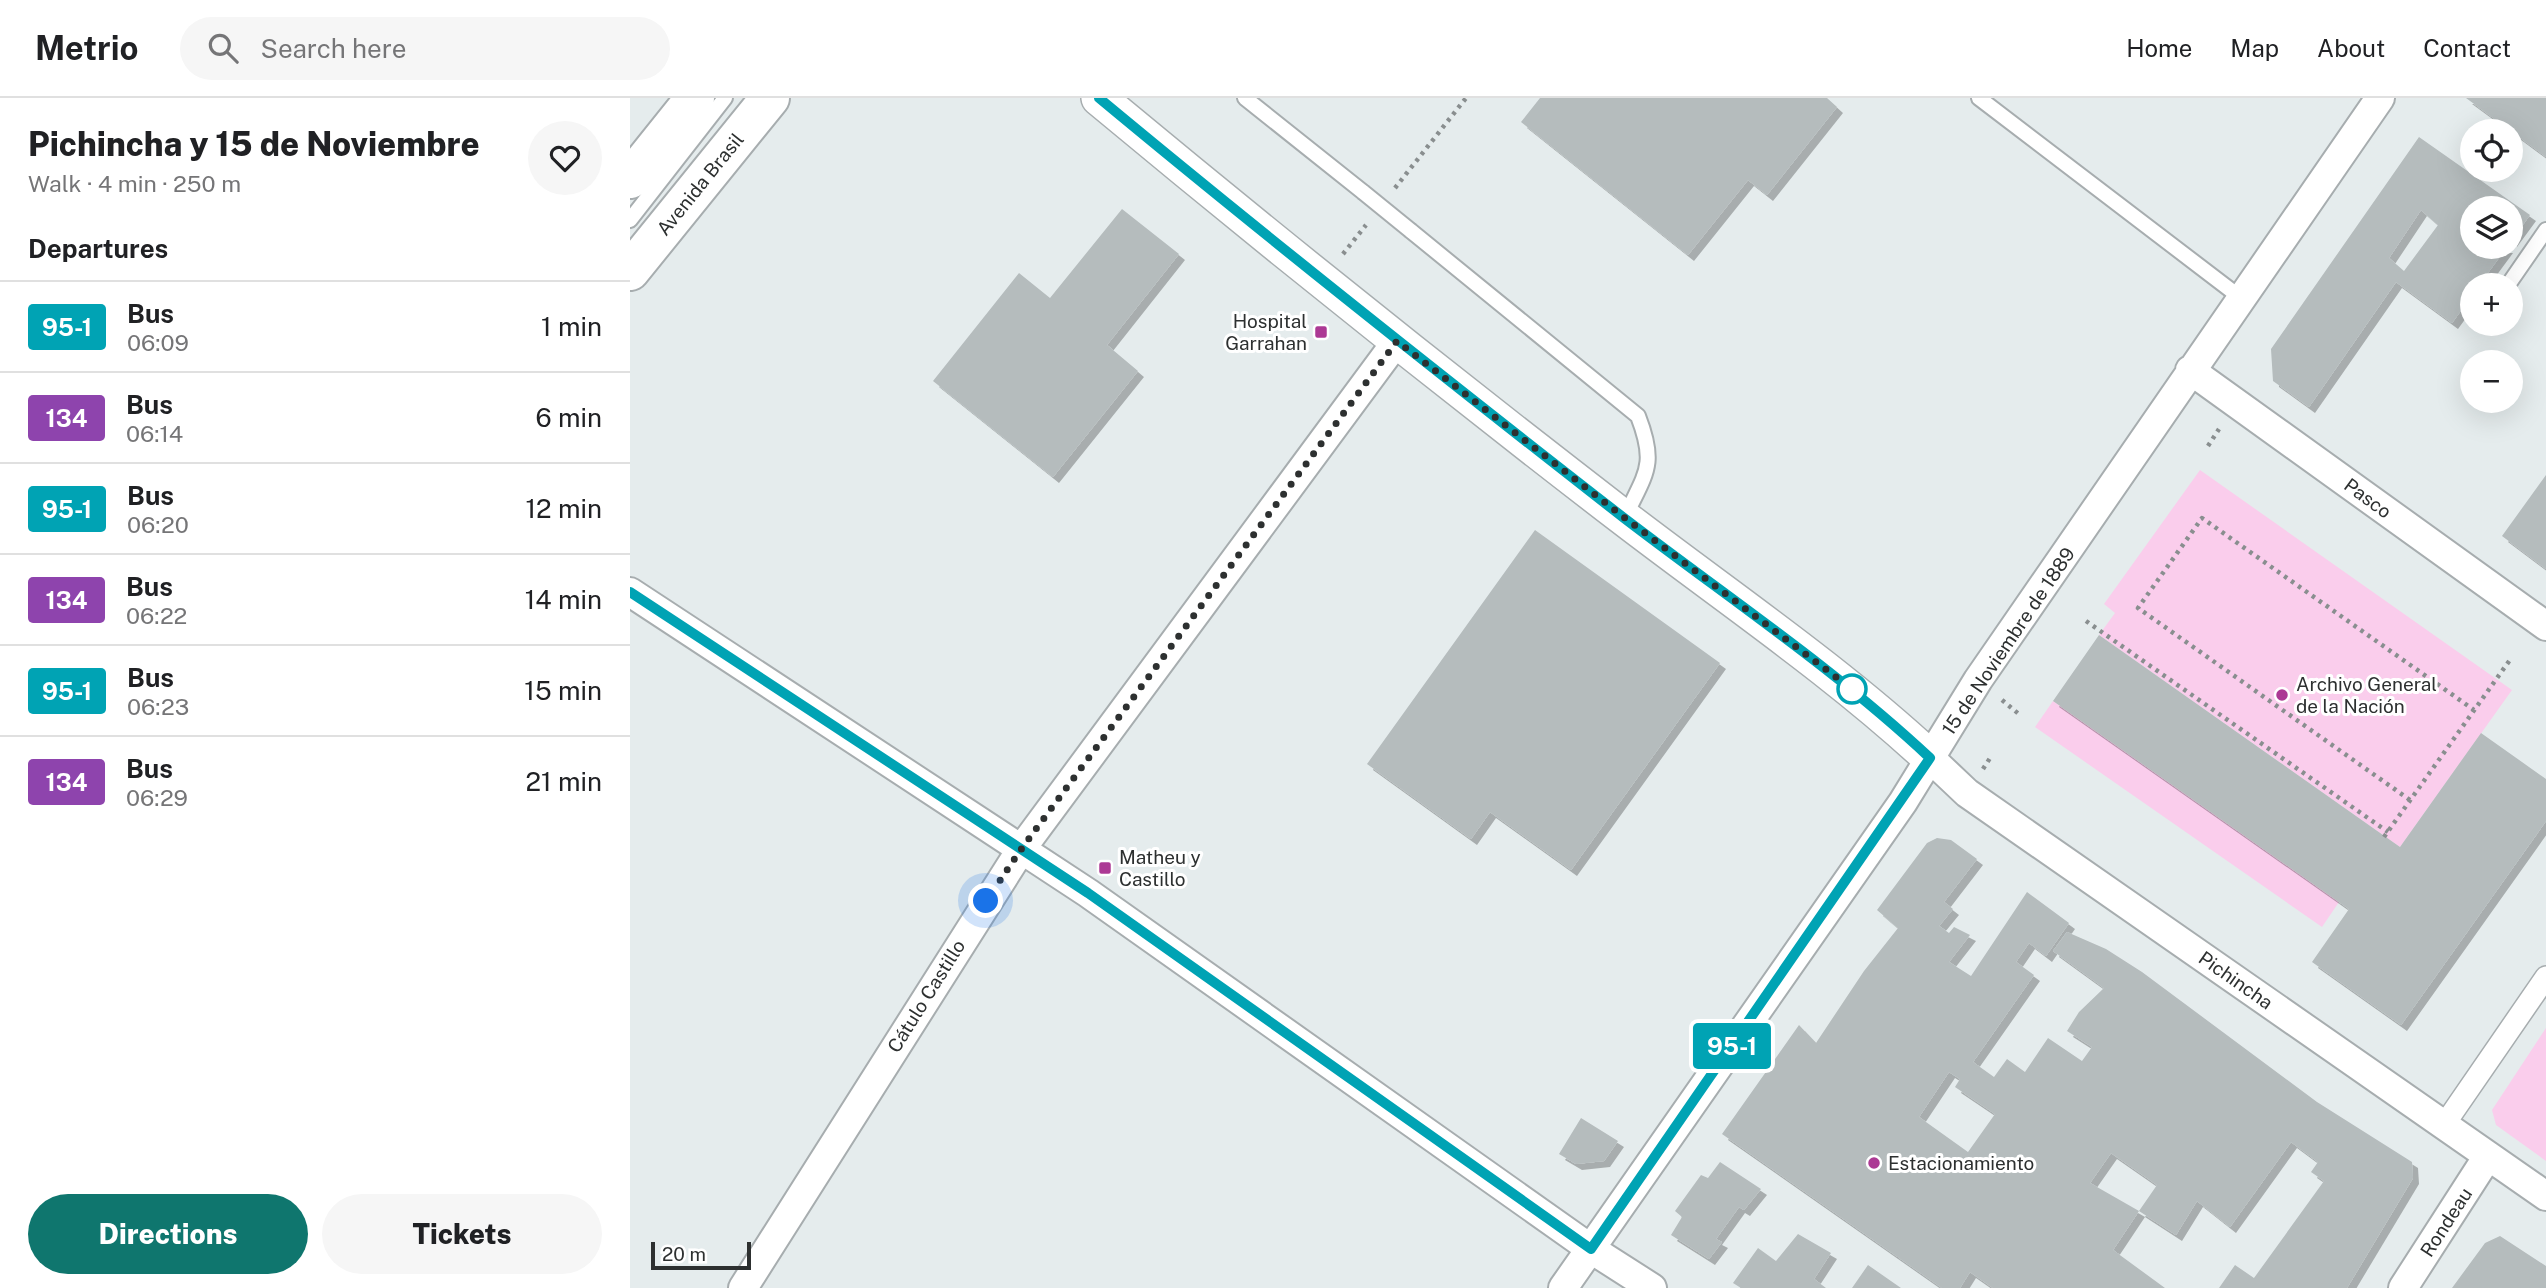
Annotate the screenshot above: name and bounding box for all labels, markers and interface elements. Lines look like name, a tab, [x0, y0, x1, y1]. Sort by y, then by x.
search box	[180, 17, 670, 80]
text: Metrio	[35, 29, 138, 67]
icon: search	[204, 29, 242, 67]
text: Search here	[260, 33, 406, 64]
text: Home	[2126, 34, 2192, 62]
text: Map	[2230, 34, 2279, 62]
text: About	[2317, 34, 2385, 62]
text: Contact	[2423, 34, 2511, 62]
map controls	[2460, 119, 2523, 413]
button: locate	[2460, 119, 2523, 182]
button: heart	[528, 121, 602, 195]
text: Pichincha y 15 de Noviembre	[28, 125, 480, 163]
street label: Avenida Brasil	[652, 128, 748, 240]
text: Walk · 4 min · 250 m	[28, 170, 241, 197]
button: layers	[2460, 196, 2523, 259]
text: Departures	[28, 233, 168, 264]
button: +	[2460, 273, 2523, 336]
text: Bus	[127, 298, 174, 329]
place label: Hospital Garrahan	[1225, 310, 1307, 354]
text: 1 min	[541, 311, 602, 342]
text: 95-1	[42, 313, 92, 341]
marker: Hospital Garrahan	[1313, 324, 1329, 340]
text: 06:09	[127, 329, 189, 356]
button: −	[2460, 350, 2523, 413]
text: Bus	[126, 389, 173, 420]
text: 6 min	[535, 402, 602, 433]
text: 134	[46, 404, 87, 432]
text: 06:14	[126, 420, 183, 447]
street label: Pasco	[2340, 474, 2396, 522]
text: Bus	[127, 480, 174, 511]
text: 12 min	[526, 493, 602, 524]
text: 95-1	[42, 495, 92, 523]
text: 06:20	[127, 511, 189, 538]
street label: 15 de Noviembre de 1889	[1937, 543, 2079, 739]
text: Bus	[126, 571, 173, 602]
text: 14 min	[525, 584, 602, 615]
text: 134	[46, 586, 87, 614]
text: 06:22	[126, 602, 187, 629]
text: Bus	[127, 662, 174, 693]
place label: Archivo General de la Nación	[2296, 673, 2437, 717]
unlabelled marker	[1837, 674, 1867, 704]
text: 15 min	[524, 675, 602, 706]
text: 95-1	[42, 677, 92, 705]
marker: Archivo General de la Nación	[2274, 687, 2290, 703]
text: 06:23	[127, 693, 189, 720]
text: Bus	[126, 753, 173, 784]
text: 21 min	[526, 766, 602, 797]
text: 134	[46, 768, 87, 796]
text: 06:29	[126, 784, 188, 811]
place label: Matheu y Castillo	[1119, 846, 1201, 890]
marker: Matheu y Castillo	[1097, 860, 1113, 876]
your location	[968, 883, 1003, 918]
street label: Cátulo Castillo	[883, 936, 969, 1056]
street label: Pichincha	[2195, 947, 2277, 1013]
line badge: 95-1	[1683, 1023, 1781, 1069]
text: 95-1	[1707, 1032, 1757, 1060]
place label: Estacionamiento	[1888, 1152, 2034, 1174]
marker: Estacionamiento	[1866, 1155, 1882, 1171]
street label: Rondeau	[2416, 1183, 2476, 1261]
button: Directions	[28, 1194, 308, 1274]
button: Tickets	[322, 1194, 602, 1274]
scale bar	[651, 1239, 751, 1271]
text: 20 m	[662, 1243, 706, 1265]

